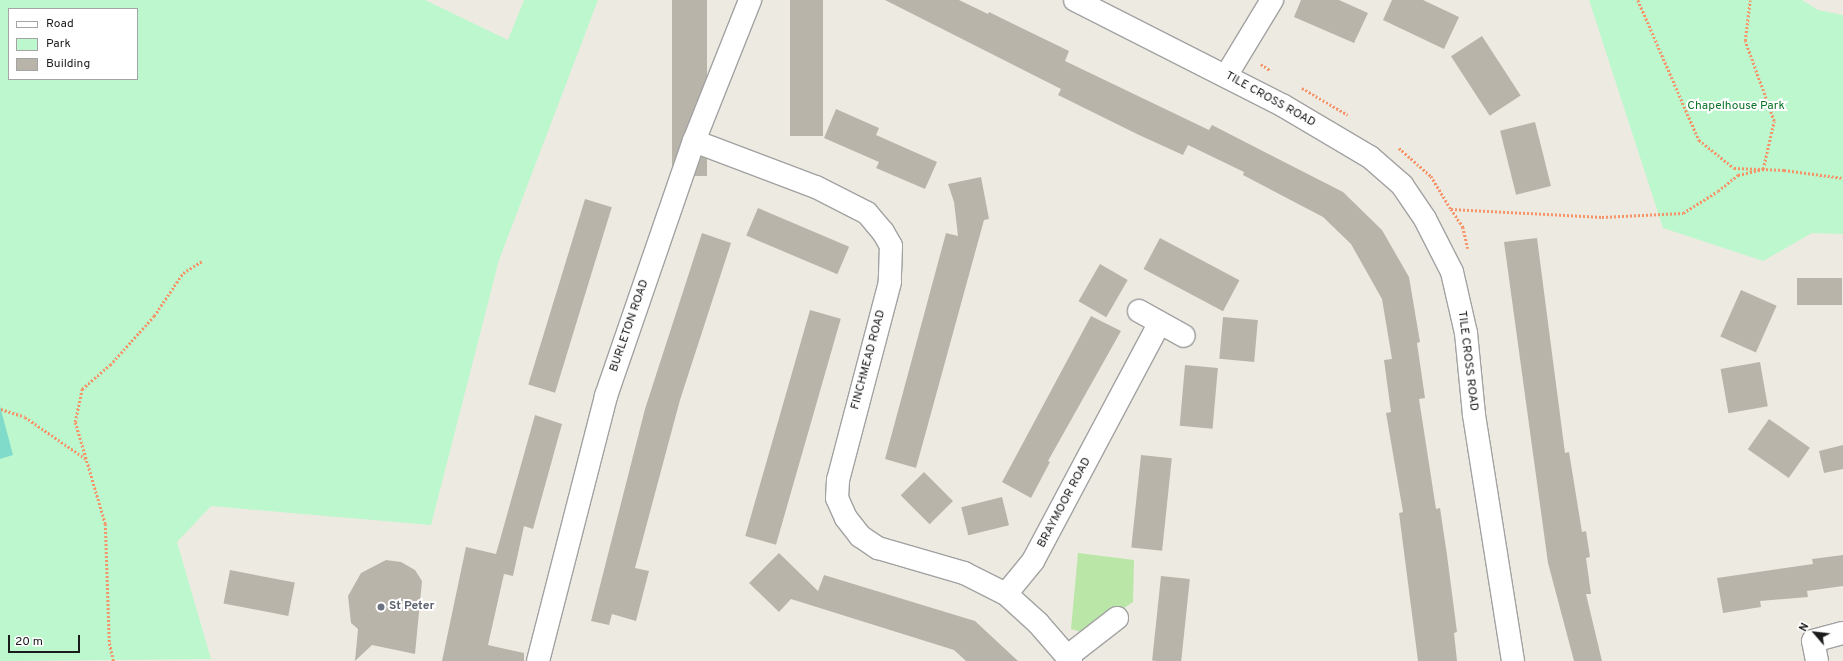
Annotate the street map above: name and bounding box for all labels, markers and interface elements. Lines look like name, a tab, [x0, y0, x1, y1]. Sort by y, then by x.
legend	[8, 8, 138, 80]
text: Road	[46, 16, 74, 32]
text: Park	[46, 36, 71, 52]
text: Building	[46, 56, 90, 72]
street label: TILE CROSS ROAD	[1222, 69, 1318, 131]
park label: Chapelhouse Park	[1687, 100, 1785, 114]
street label: BURLETON ROAD	[607, 278, 653, 374]
street label: FINCHMEAD ROAD	[849, 309, 889, 411]
street label: TILE CROSS ROAD	[1454, 310, 1480, 412]
street label: BRAYMOOR ROAD	[1035, 455, 1095, 551]
place label: St Peter	[389, 600, 434, 614]
marker: St Peter	[376, 602, 386, 612]
north arrow	[1795, 613, 1835, 653]
text: N	[1796, 621, 1812, 634]
scale bar	[10, 627, 82, 653]
text: 20 m	[15, 634, 43, 650]

